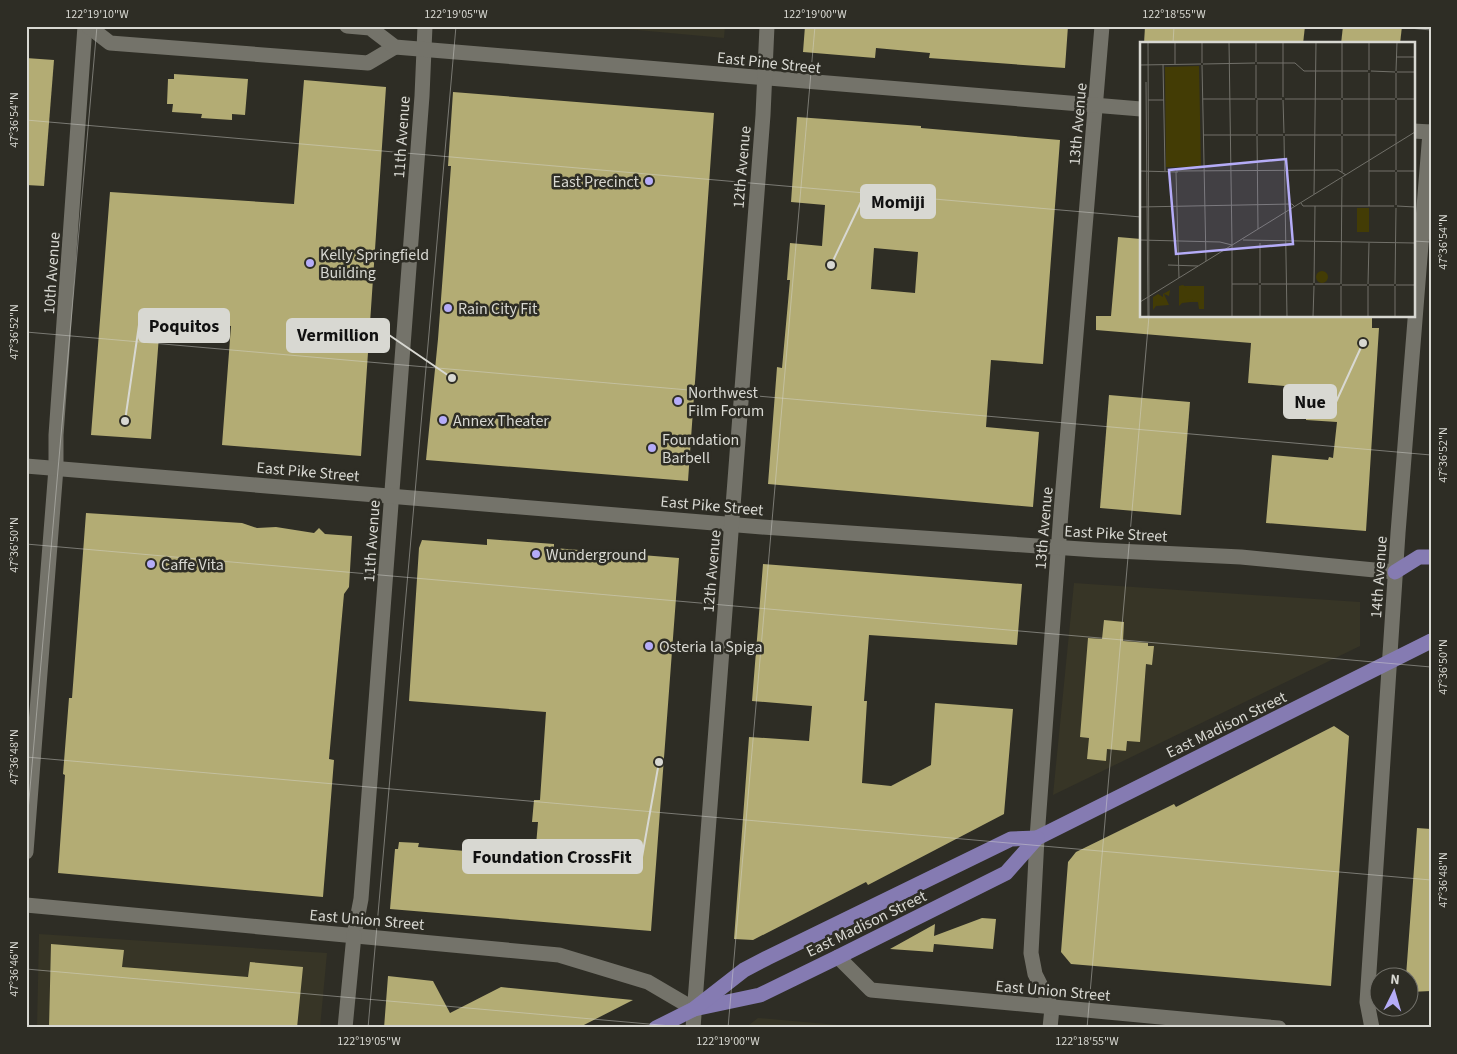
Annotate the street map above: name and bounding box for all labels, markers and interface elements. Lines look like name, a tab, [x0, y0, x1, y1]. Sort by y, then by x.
text: 122°19'10"W	[65, 6, 129, 23]
text: 122°19'05"W	[424, 6, 488, 23]
text: 122°19'00"W	[783, 6, 847, 23]
text: 122°18'55"W	[1142, 6, 1206, 23]
inset map	[1140, 42, 1414, 318]
street label: East Pine Street	[716, 47, 823, 79]
street label: 13th Avenue	[1063, 82, 1093, 166]
text: 47°36'54"N	[6, 92, 23, 148]
street label: 11th Avenue	[388, 95, 416, 179]
street label: 12th Avenue	[727, 125, 757, 209]
place label: East Precinct	[553, 171, 640, 193]
marker: East Precinct	[643, 175, 655, 187]
callout: Momiji	[861, 185, 935, 218]
text: Momiji	[871, 190, 925, 215]
text: 47°36'54"N	[1435, 214, 1452, 270]
street label: 10th Avenue	[38, 231, 66, 315]
place label: Kelly Springfield Building	[320, 244, 429, 284]
marker: Kelly Springfield Building	[304, 257, 316, 269]
place label: Rain City Fit	[458, 298, 538, 320]
marker: Rain City Fit	[442, 302, 454, 314]
text: 47°36'52"N	[6, 304, 23, 360]
callout: Poquitos	[139, 309, 229, 342]
text: Poquitos	[149, 314, 219, 339]
callout: Vermillion	[287, 319, 389, 352]
text: Vermillion	[296, 323, 379, 348]
place label: Northwest Film Forum	[688, 382, 764, 422]
callout: Nue	[1284, 385, 1336, 418]
text: Nue	[1294, 390, 1326, 415]
marker: Northwest Film Forum	[672, 395, 684, 407]
place label: Annex Theater	[453, 410, 549, 432]
marker: Annex Theater	[437, 414, 449, 426]
text: 47°36'52"N	[1435, 427, 1452, 483]
place label: Foundation Barbell	[662, 429, 739, 469]
marker: Foundation Barbell	[646, 442, 658, 454]
street label: East Pike Street	[255, 457, 361, 488]
street label: 13th Avenue	[1029, 486, 1059, 570]
street label: East Pike Street	[659, 491, 765, 522]
street label: 11th Avenue	[358, 499, 386, 583]
text: 47°36'50"N	[6, 517, 23, 573]
street label: East Pike Street	[1064, 520, 1169, 548]
street label: 12th Avenue	[697, 529, 727, 613]
street label: 14th Avenue	[1365, 535, 1393, 619]
place label: Wunderground	[546, 544, 647, 566]
marker: Wunderground	[530, 548, 542, 560]
place label: Caffe Vita	[161, 554, 224, 576]
marker: Caffe Vita	[145, 558, 157, 570]
place label: Osteria la Spiga	[659, 636, 762, 658]
text: 47°36'50"N	[1435, 639, 1452, 695]
marker: Osteria la Spiga	[643, 640, 655, 652]
street label: East Madison Street	[1163, 686, 1291, 764]
text: 47°36'48"N	[6, 729, 23, 785]
callout: Foundation CrossFit	[463, 840, 642, 873]
text: Foundation CrossFit	[472, 845, 632, 870]
text: 47°36'48"N	[1435, 852, 1452, 908]
street label: East Madison Street	[803, 885, 931, 963]
street label: East Union Street	[309, 904, 426, 936]
text: 47°36'46"N	[6, 941, 23, 997]
north arrow	[1370, 966, 1420, 1016]
text: N	[1390, 970, 1401, 990]
street label: East Union Street	[995, 975, 1112, 1007]
text: 122°19'05"W	[337, 1033, 401, 1050]
text: 122°19'00"W	[696, 1033, 760, 1050]
text: 122°18'55"W	[1055, 1033, 1119, 1050]

